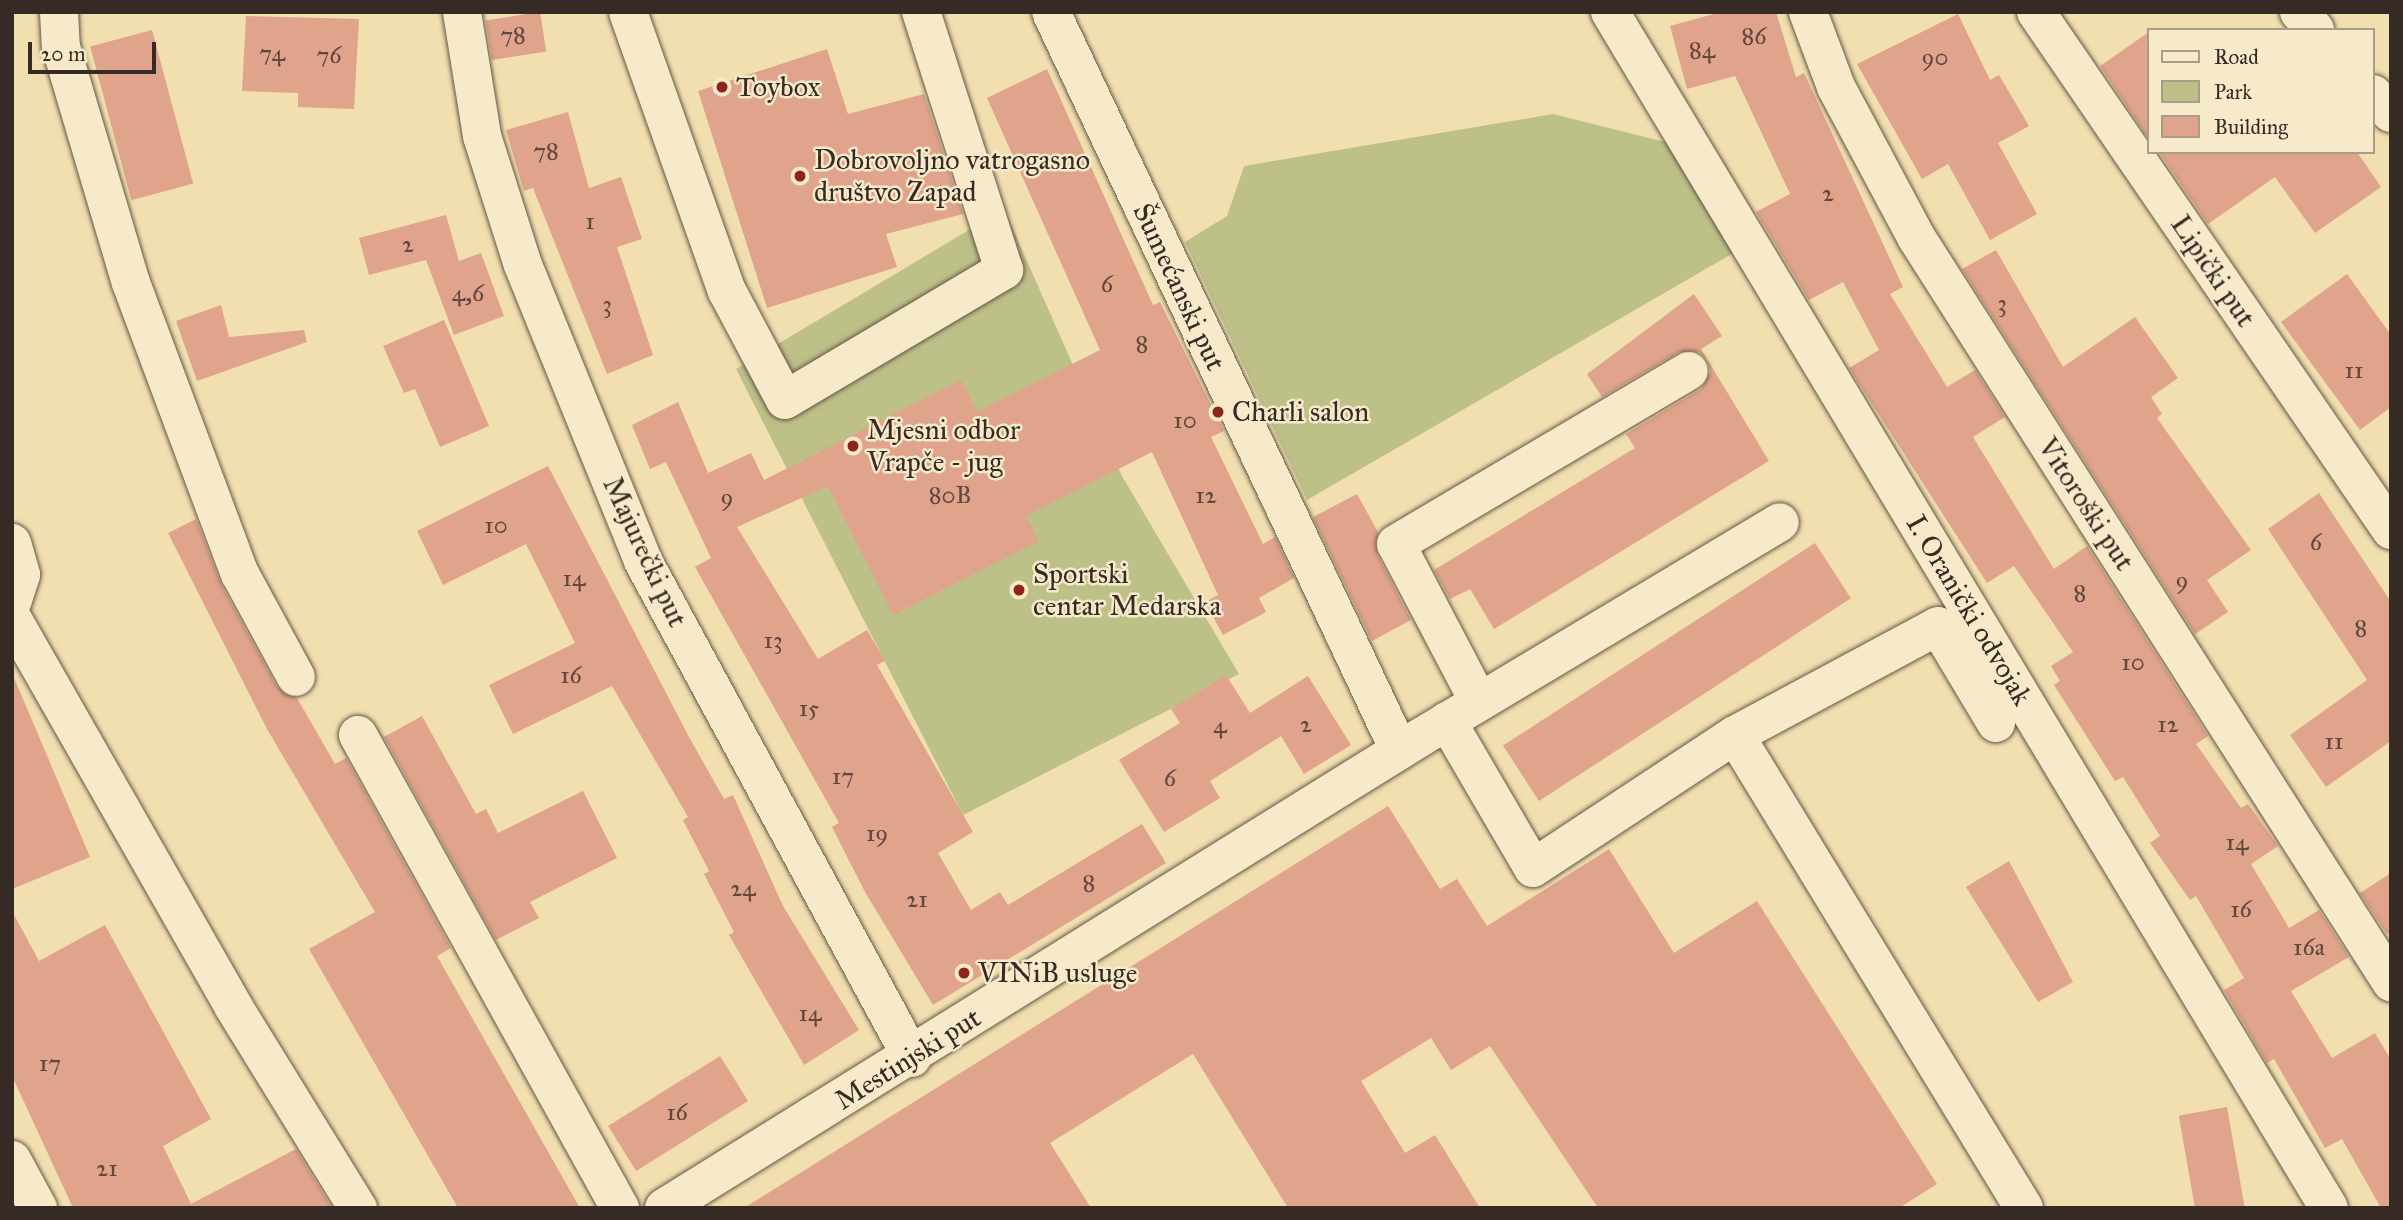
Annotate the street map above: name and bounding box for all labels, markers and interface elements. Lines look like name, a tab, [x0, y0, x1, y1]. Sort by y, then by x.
house number: 78	[500, 22, 526, 50]
house number: 86	[1741, 23, 1767, 51]
scale bar	[32, 28, 159, 72]
legend	[2148, 28, 2375, 154]
house number: 84	[1689, 37, 1715, 65]
house number: 74	[259, 40, 285, 68]
text: 20 m	[41, 41, 86, 67]
house number: 76	[316, 42, 342, 70]
house number: 90	[1922, 44, 1948, 72]
text: Road	[2214, 44, 2259, 70]
place label: Toybox	[736, 70, 820, 104]
marker: Toybox	[714, 79, 730, 95]
text: Park	[2214, 79, 2252, 105]
text: Building	[2214, 114, 2288, 140]
house number: 78	[533, 138, 559, 166]
place label: Dobrovoljno vatrogasno društvo Zapad	[814, 143, 1090, 209]
marker: Dobrovoljno vatrogasno društvo Zapad	[792, 168, 808, 184]
house number: 2	[1822, 180, 1834, 208]
street label: Šumećanski put	[1126, 198, 1232, 376]
house number: 1	[585, 208, 595, 236]
street label: Lipički put	[2163, 209, 2263, 333]
house number: 2	[402, 231, 414, 259]
house number: 6	[1101, 271, 1113, 299]
house number: 4,6	[452, 280, 484, 308]
house number: 3	[1997, 290, 2007, 318]
house number: 3	[602, 291, 612, 319]
house number: 8	[1136, 331, 1148, 359]
house number: 11	[2345, 357, 2363, 385]
place label: Charli salon	[1232, 395, 1369, 429]
marker: Charli salon	[1210, 404, 1226, 420]
house number: 10	[1173, 407, 1197, 435]
place label: Mjesni odbor Vrapče - jug	[867, 413, 1020, 479]
street label: Vitoroški put	[2031, 431, 2141, 577]
marker: Mjesni odbor Vrapče - jug	[845, 438, 861, 454]
street label: Majurečki put	[596, 472, 694, 632]
house number: 80B	[929, 482, 971, 510]
house number: 12	[1195, 482, 1217, 510]
house number: 9	[721, 484, 733, 512]
street label: I. Oranički odvojak	[1899, 509, 2039, 711]
house number: 10	[484, 512, 508, 540]
house number: 6	[2310, 529, 2322, 557]
place label: Sportski centar Medarska	[1033, 557, 1221, 623]
house number: 14	[563, 565, 585, 593]
house number: 9	[2176, 567, 2188, 595]
house number: 8	[2074, 580, 2086, 608]
marker: Sportski centar Medarska	[1011, 582, 1027, 598]
house number: 8	[2355, 615, 2367, 643]
house number: 13	[763, 627, 783, 655]
house number: 10	[2121, 649, 2145, 677]
house number: 16	[560, 662, 582, 690]
house number: 15	[799, 695, 819, 723]
house number: 2	[1300, 711, 1312, 739]
house number: 12	[2157, 711, 2179, 739]
house number: 4	[1213, 712, 1227, 740]
house number: 11	[2325, 728, 2343, 756]
house number: 17	[832, 763, 854, 791]
house number: 6	[1164, 765, 1176, 793]
house number: 19	[866, 820, 888, 848]
house number: 14	[2226, 829, 2248, 857]
house number: 8	[1083, 870, 1095, 898]
house number: 24	[730, 875, 756, 903]
house number: 21	[906, 886, 928, 914]
house number: 16	[2230, 896, 2252, 924]
house number: 16a	[2293, 934, 2325, 962]
place label: VINiB usluge	[978, 956, 1138, 990]
marker: VINiB usluge	[956, 965, 972, 981]
house number: 14	[799, 1000, 821, 1028]
street label: Mestinjski put	[829, 1001, 987, 1117]
house number: 17	[39, 1050, 61, 1078]
house number: 16	[666, 1099, 688, 1127]
house number: 21	[96, 1155, 118, 1183]

